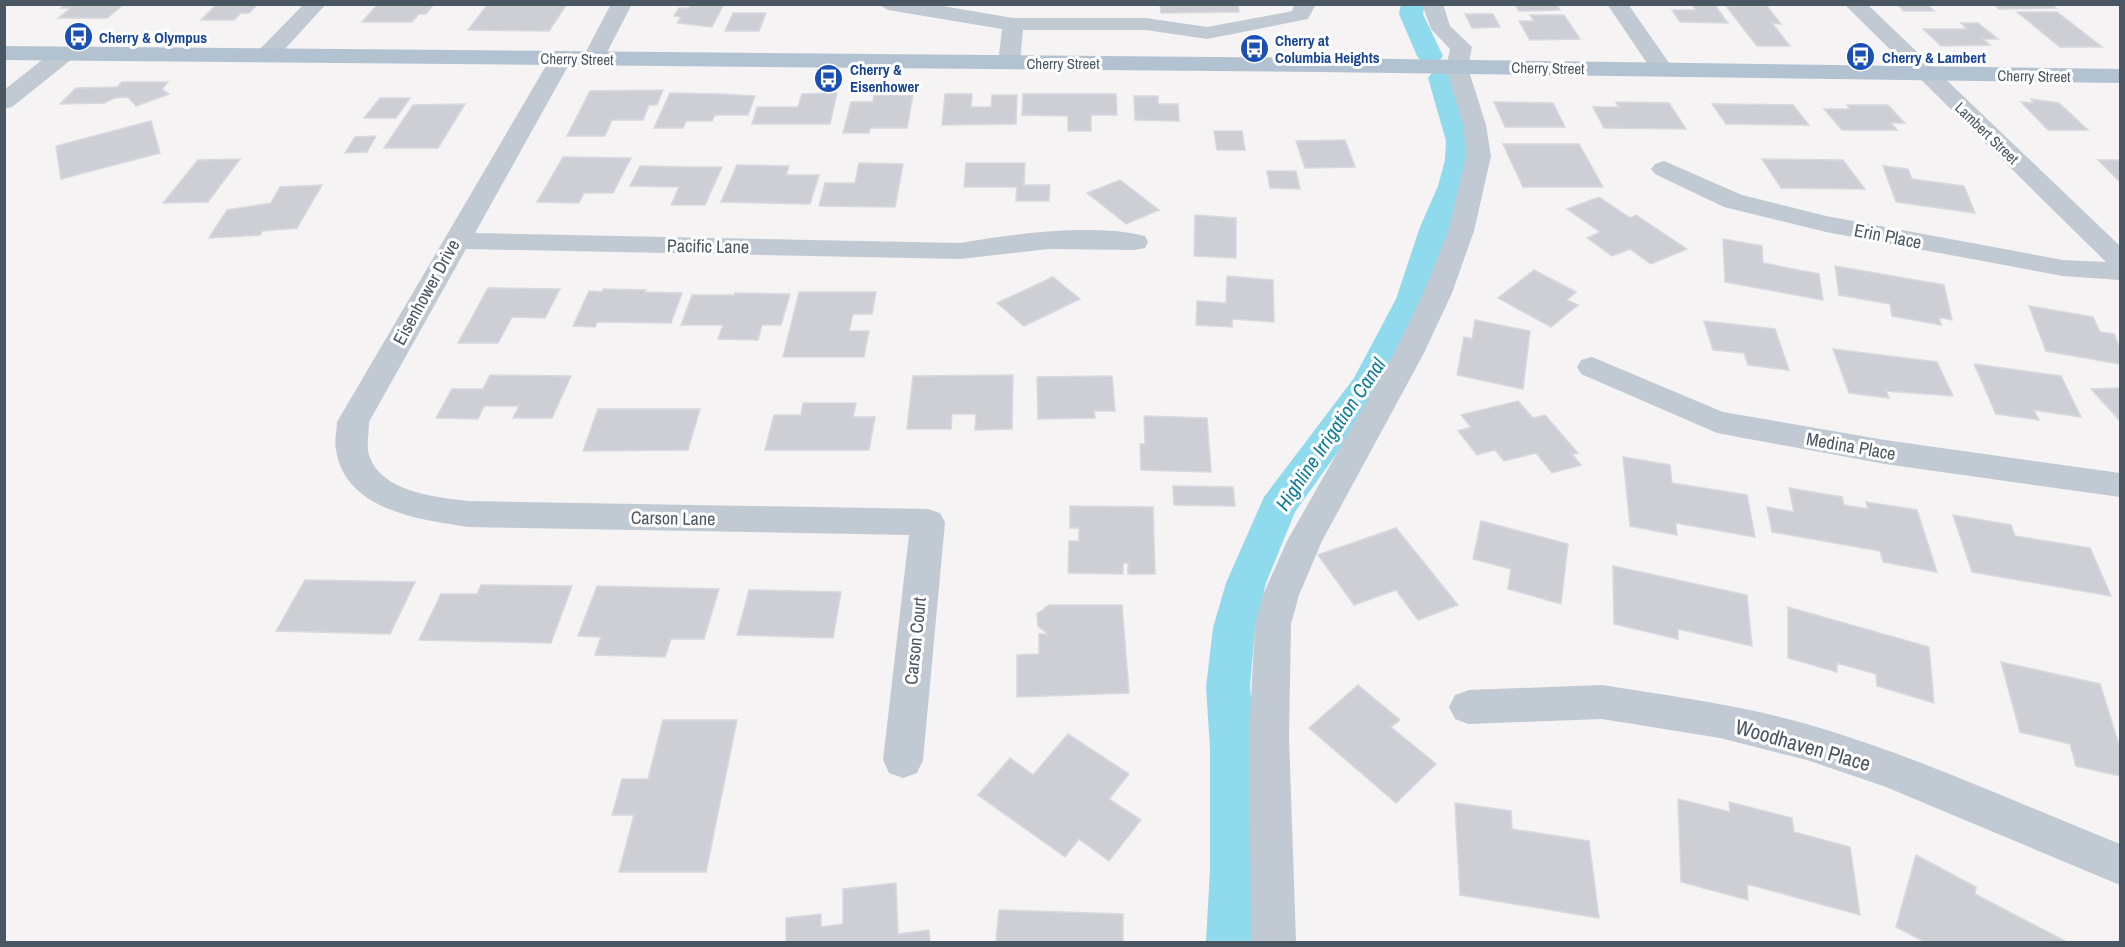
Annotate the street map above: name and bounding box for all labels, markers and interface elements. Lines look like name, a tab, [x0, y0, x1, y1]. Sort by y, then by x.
bus stop icon: Cherry & Olympus	[62, 21, 94, 53]
place label: Cherry & Olympus	[99, 27, 207, 48]
place label: Cherry at Columbia Heights	[1275, 30, 1380, 68]
bus stop icon: Cherry at Columbia Heights	[1238, 33, 1270, 65]
bus stop icon: Cherry & Lambert	[1845, 41, 1877, 73]
place label: Cherry & Lambert	[1882, 47, 1986, 68]
street label: Cherry Street	[540, 48, 614, 70]
street label: Cherry Street	[1026, 53, 1100, 74]
street label: Cherry Street	[1511, 57, 1585, 79]
place label: Cherry & Eisenhower	[850, 59, 919, 97]
bus stop icon: Cherry & Eisenhower	[813, 62, 845, 94]
street label: Cherry Street	[1997, 65, 2071, 87]
street label: Lambert Street	[1950, 97, 2024, 169]
street label: Erin Place	[1852, 217, 1924, 255]
street label: Pacific Lane	[667, 233, 749, 259]
street label: Eisenhower Drive	[387, 235, 465, 349]
water label: Highline Irrigation Canal	[1269, 352, 1391, 516]
street label: Medina Place	[1804, 426, 1898, 466]
street label: Carson Lane	[631, 505, 715, 531]
street label: Carson Court	[898, 596, 932, 686]
street label: Woodhaven Place	[1732, 712, 1874, 778]

